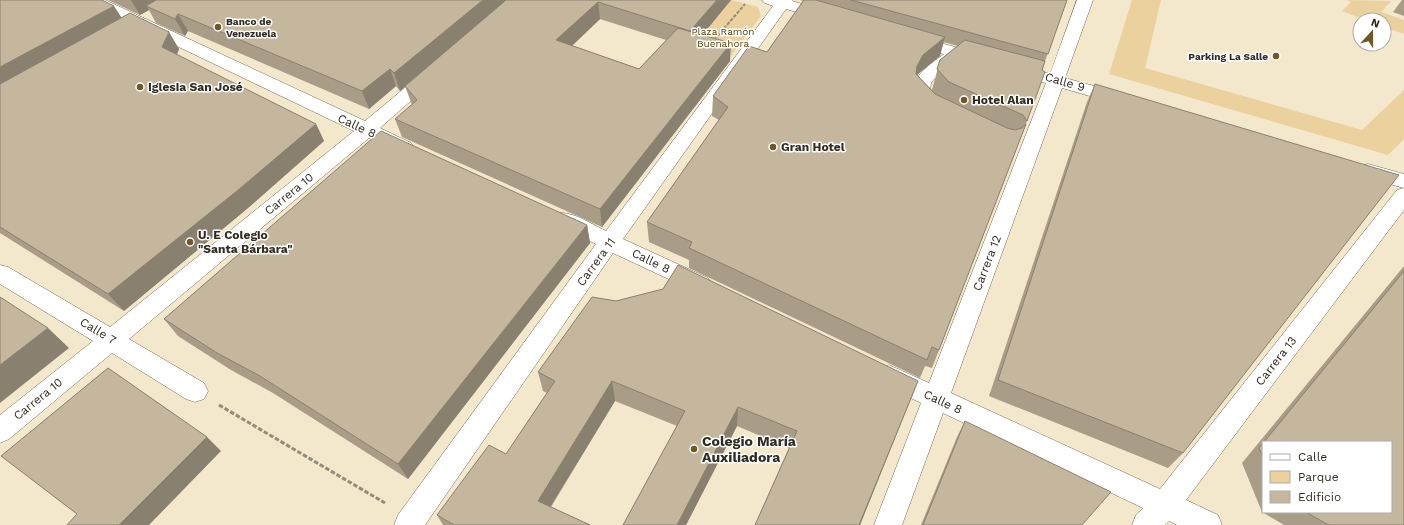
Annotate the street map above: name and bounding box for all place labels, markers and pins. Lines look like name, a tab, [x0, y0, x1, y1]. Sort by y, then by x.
place label: Banco de Venezuela	[226, 16, 277, 39]
marker: Banco de Venezuela	[213, 22, 223, 32]
place label: Parking La Salle	[1188, 51, 1268, 62]
marker: Parking La Salle	[1271, 51, 1281, 61]
place label: Iglesia San José	[148, 80, 243, 94]
marker: Iglesia San José	[135, 82, 145, 92]
place label: Hotel Alan	[972, 93, 1034, 107]
marker: Hotel Alan	[959, 95, 969, 105]
place label: Gran Hotel	[781, 140, 845, 154]
marker: Gran Hotel	[768, 142, 778, 152]
place label: U. E Colegio "Santa Bárbara"	[198, 228, 293, 256]
marker: U. E Colegio "Santa Bárbara"	[185, 237, 195, 247]
place label: Colegio María Auxiliadora	[702, 433, 797, 465]
marker: Colegio María Auxiliadora	[689, 444, 699, 454]

